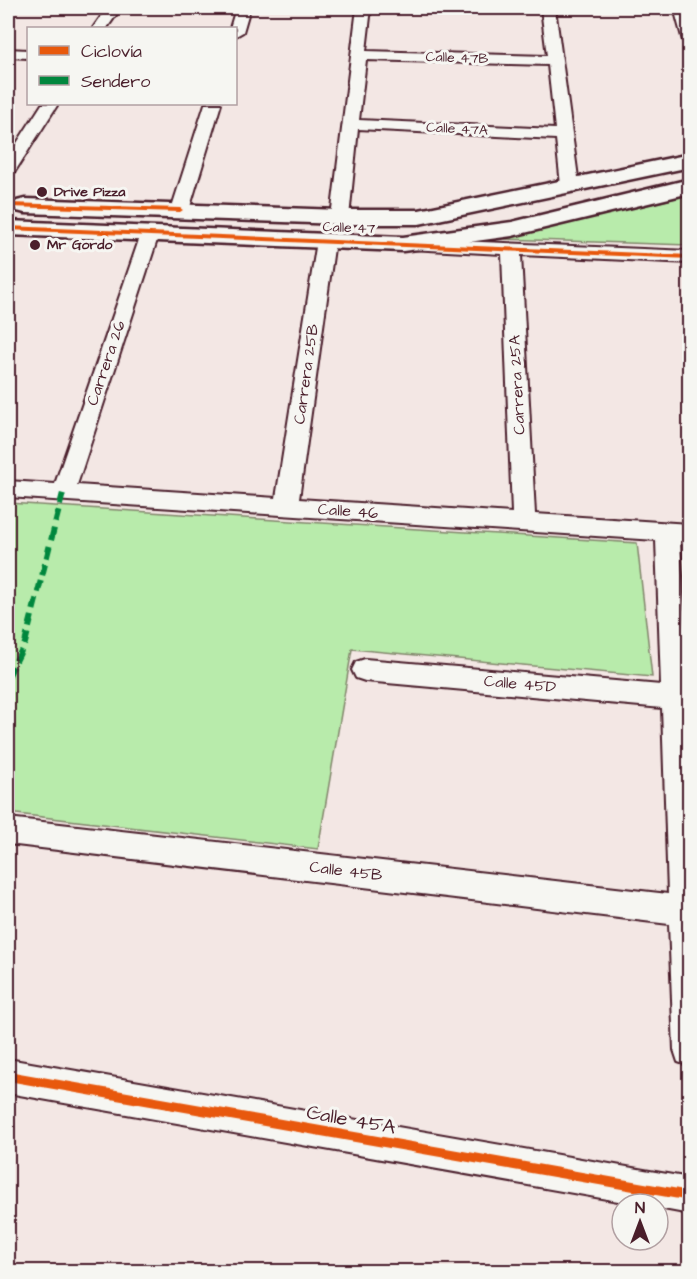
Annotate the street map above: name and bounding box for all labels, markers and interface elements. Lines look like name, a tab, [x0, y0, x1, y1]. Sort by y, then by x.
legend	[27, 27, 237, 105]
text: Ciclovía	[81, 39, 142, 64]
street label: Calle 47B	[425, 47, 489, 69]
text: Sendero	[81, 69, 150, 94]
street label: Calle 47A	[426, 117, 488, 141]
place label: Drive Pizza	[54, 182, 126, 202]
marker: Drive Pizza	[35, 185, 49, 199]
street label: Calle 47	[322, 217, 376, 239]
place label: Mr Gordo	[47, 235, 112, 255]
marker: Mr Gordo	[28, 238, 42, 252]
street label: Carrera 26	[81, 318, 131, 408]
street label: Carrera 25B	[288, 322, 324, 426]
street label: Carrera 25A	[503, 335, 531, 435]
street label: Calle 46	[317, 498, 379, 524]
street label: Calle 45D	[483, 670, 557, 698]
street label: Calle 45B	[308, 856, 384, 886]
street label: Calle 45A	[304, 1098, 398, 1142]
north arrow	[610, 1192, 670, 1252]
text: N	[635, 1197, 645, 1219]

